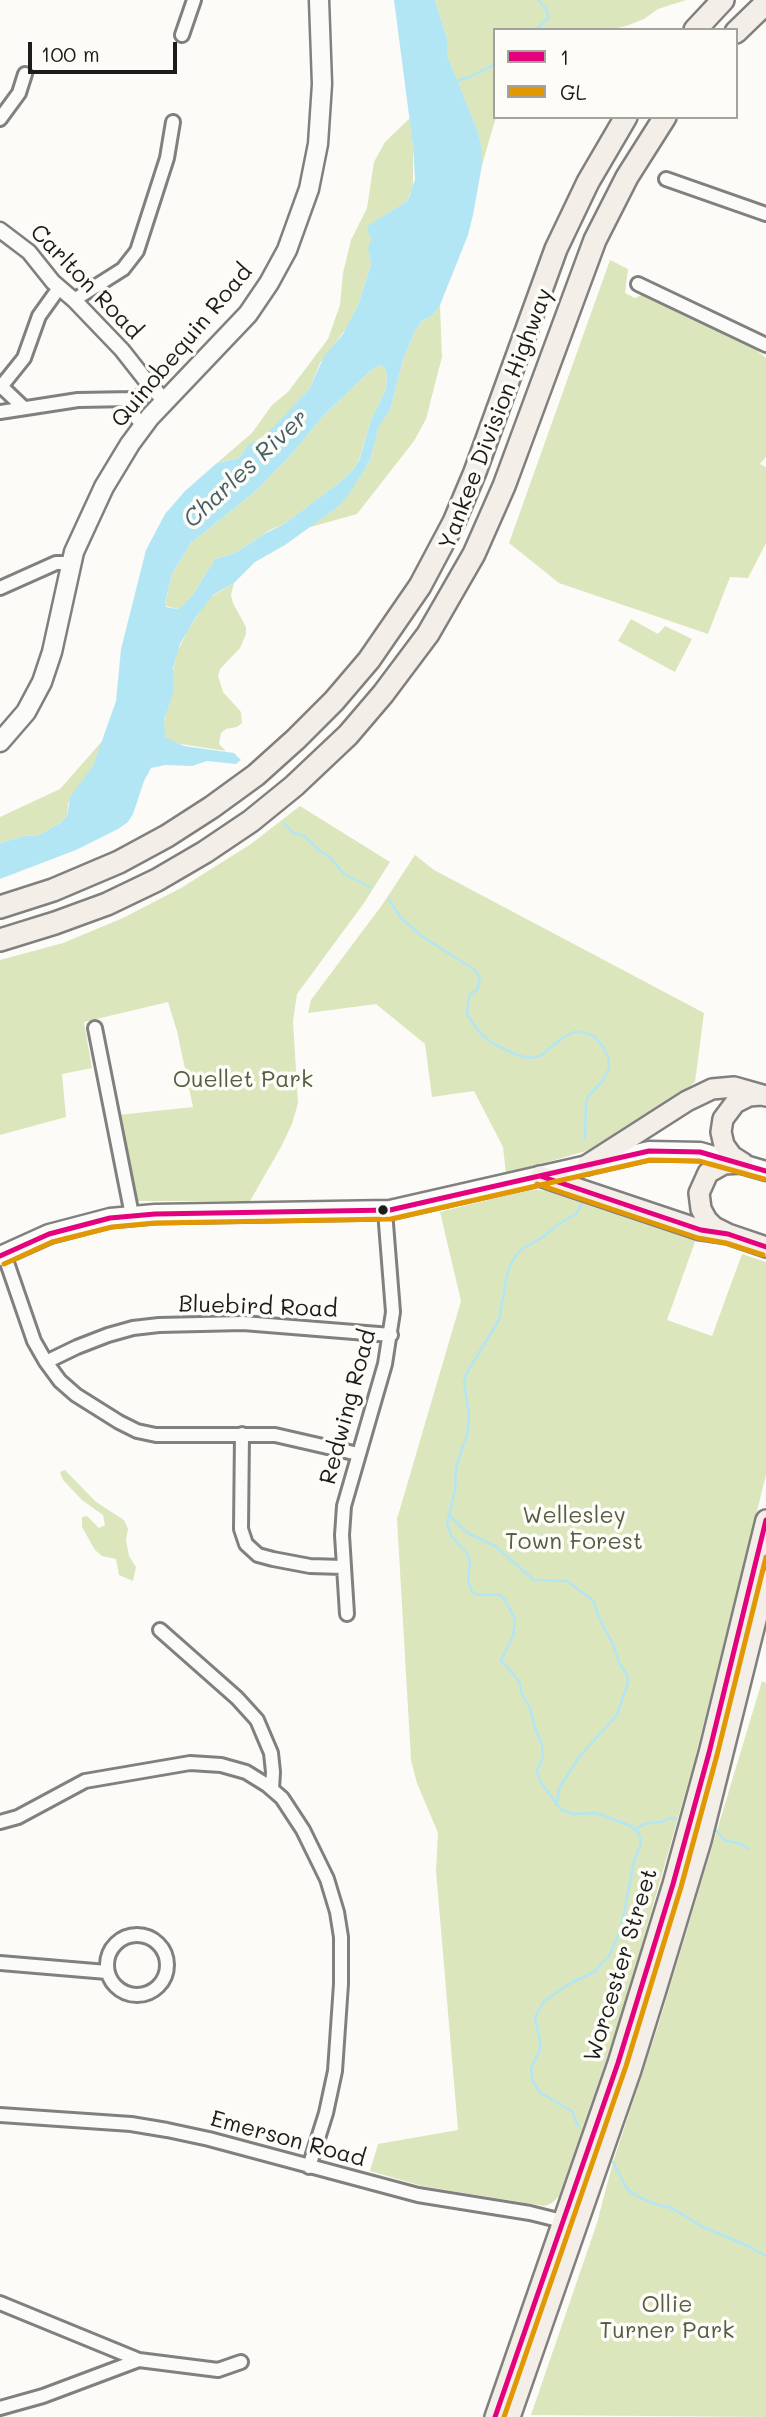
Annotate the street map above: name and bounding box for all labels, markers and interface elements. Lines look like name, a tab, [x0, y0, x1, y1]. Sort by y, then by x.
scale bar	[32, 28, 180, 72]
legend	[493, 28, 738, 119]
text: 100 m	[41, 40, 100, 67]
text: 1	[560, 43, 569, 70]
text: GL	[560, 78, 587, 105]
street label: Carlton Road	[24, 219, 148, 345]
street label: Quinobequin Road	[106, 259, 258, 433]
street label: Yankee Division Highway	[433, 284, 559, 554]
water label: Charles River	[178, 404, 314, 534]
park label: Ouellet Park	[173, 1066, 313, 1094]
unlabelled marker	[376, 1203, 390, 1217]
street label: Bluebird Road	[178, 1290, 338, 1324]
street label: Redwing Road	[314, 1327, 382, 1487]
park label: Wellesley Town Forest	[505, 1502, 643, 1556]
street label: Worcester Street	[578, 1865, 664, 2065]
street label: Emerson Road	[207, 2105, 369, 2173]
park label: Ollie Turner Park	[600, 2291, 734, 2345]

